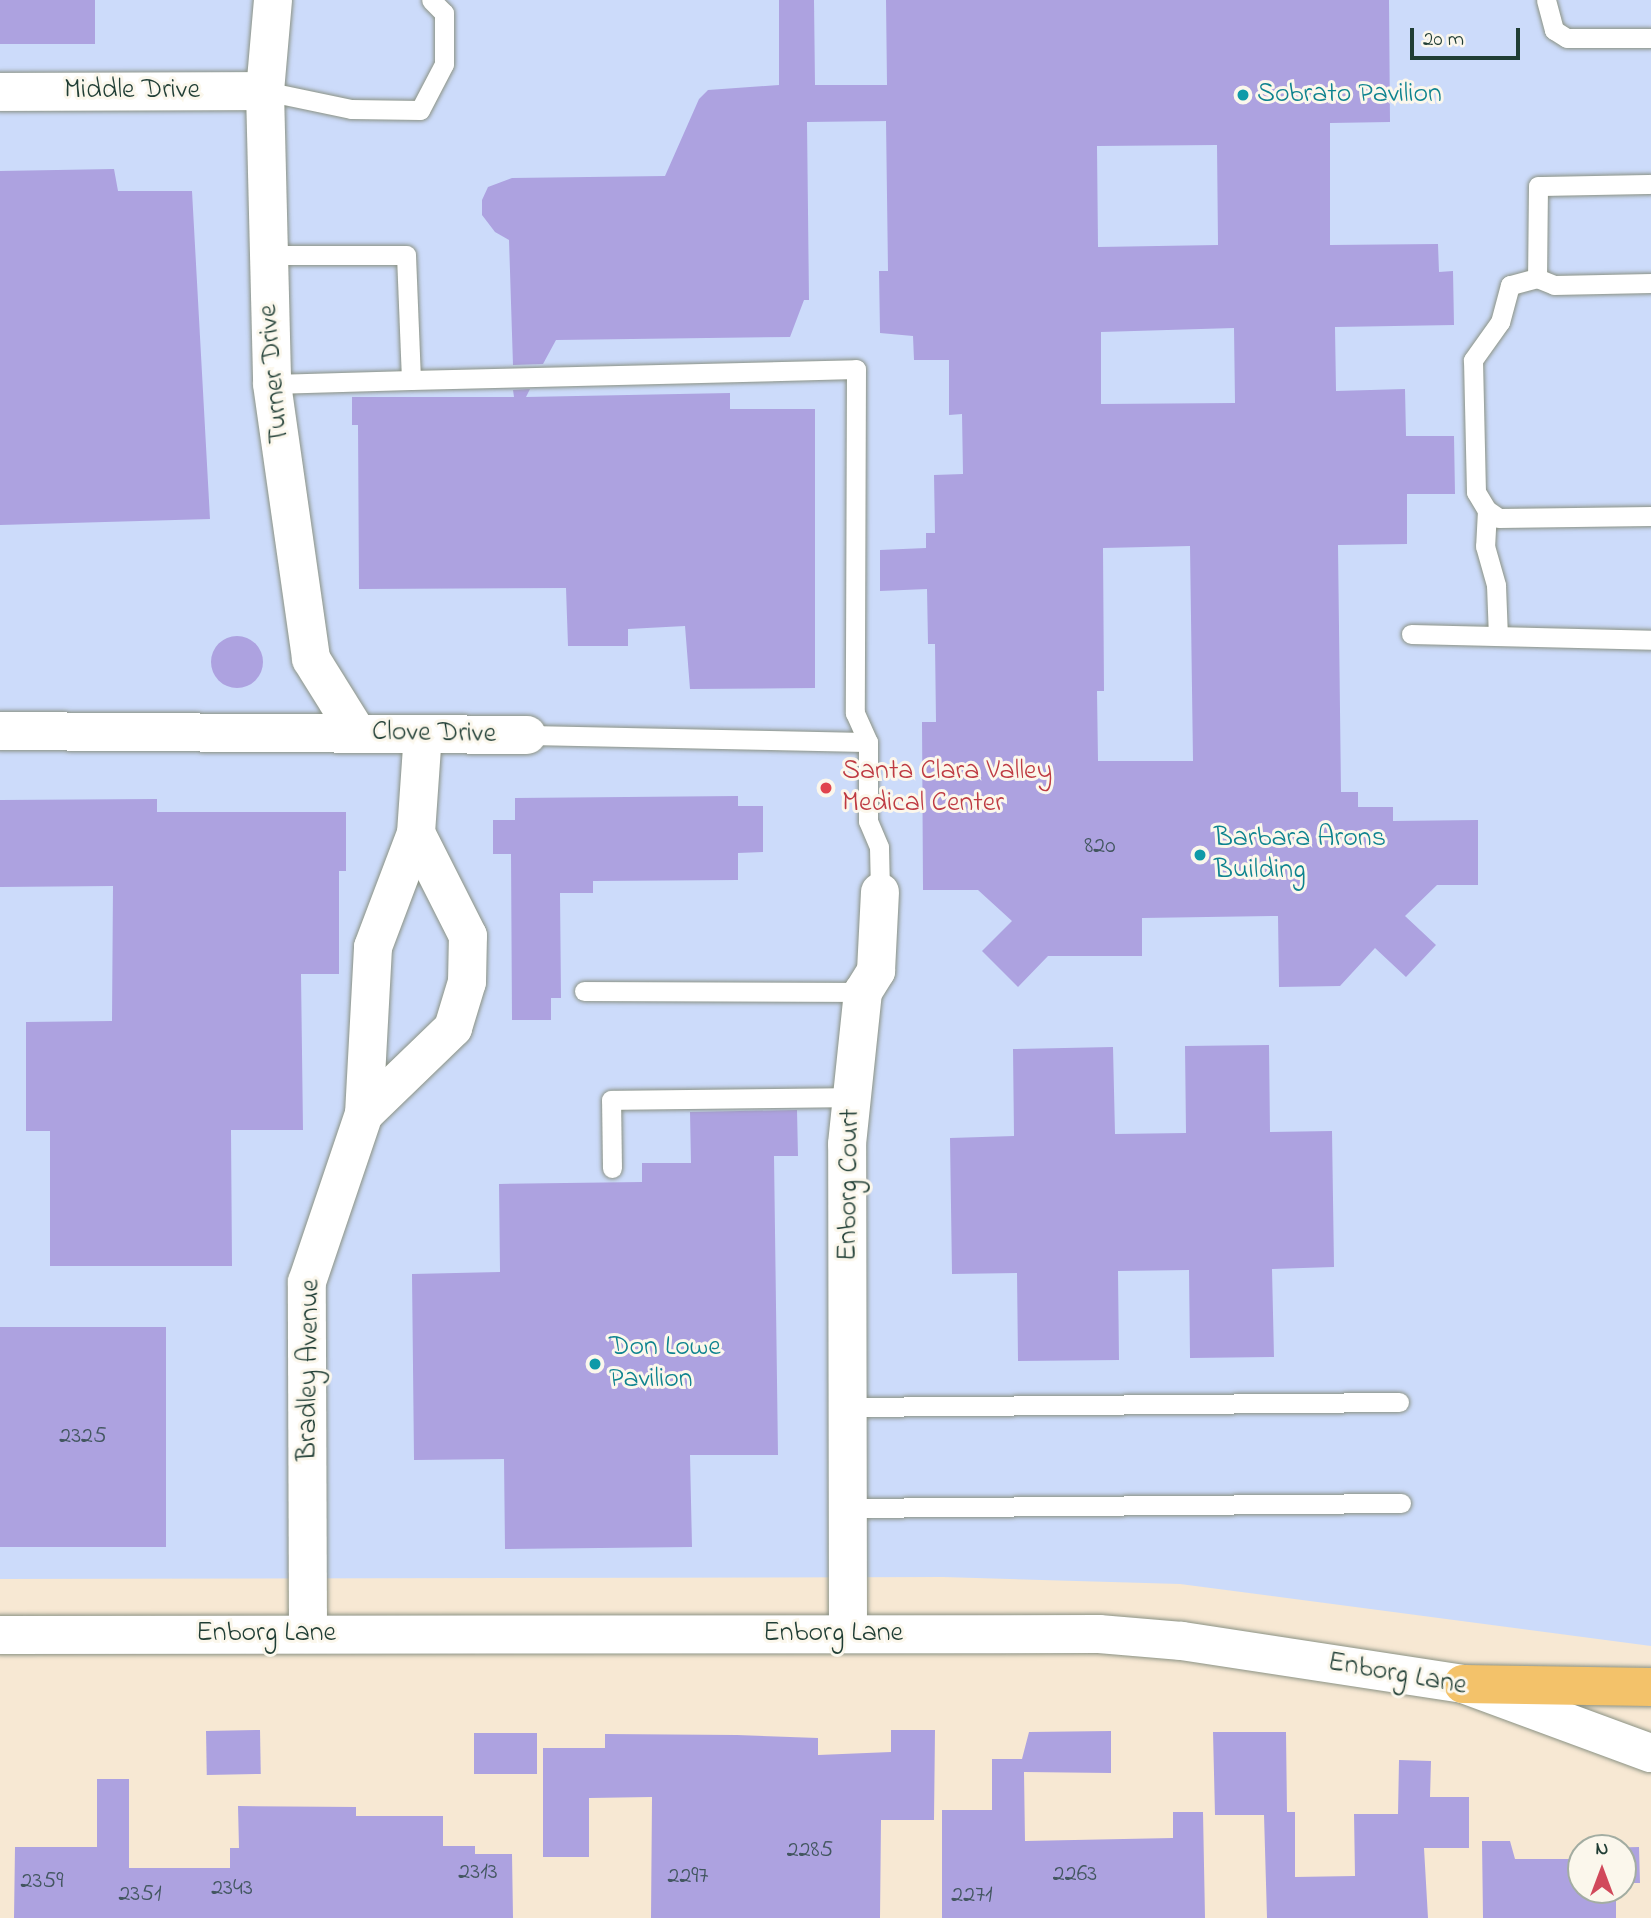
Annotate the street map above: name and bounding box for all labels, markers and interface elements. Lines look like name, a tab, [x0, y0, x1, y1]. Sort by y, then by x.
scale bar	[1413, 14, 1523, 58]
text: 20 m	[1423, 25, 1464, 55]
street label: Middle Drive	[64, 74, 200, 108]
place label: Sobrato Pavilion	[1257, 78, 1442, 112]
marker: Sobrato Pavilion	[1235, 87, 1251, 103]
street label: Turner Drive	[252, 303, 298, 445]
street label: Clove Drive	[372, 716, 496, 752]
place label: Santa Clara Valley Medical Center	[842, 755, 1052, 821]
marker: Santa Clara Valley Medical Center	[816, 778, 836, 798]
place label: Barbara Arons Building	[1214, 822, 1386, 888]
house number: 820	[1084, 833, 1116, 861]
marker: Barbara Arons Building	[1192, 847, 1208, 863]
street label: Enborg Court	[832, 1109, 868, 1261]
street label: Bradley Avenue	[292, 1279, 328, 1461]
place label: Don Lowe Pavilion	[609, 1331, 721, 1397]
marker: Don Lowe Pavilion	[587, 1356, 603, 1372]
house number: 2325	[59, 1423, 107, 1451]
street label: Enborg Lane	[196, 1617, 336, 1651]
street label: Enborg Lane	[763, 1617, 903, 1651]
street label: Enborg Lane	[1325, 1646, 1469, 1704]
north arrow	[1567, 1834, 1637, 1904]
text: N	[1596, 1836, 1608, 1863]
house number: 2285	[787, 1837, 833, 1865]
house number: 2313	[458, 1859, 498, 1887]
house number: 2263	[1053, 1861, 1097, 1889]
house number: 2297	[668, 1863, 708, 1891]
house number: 2359	[21, 1868, 63, 1896]
house number: 2343	[211, 1875, 253, 1903]
house number: 2351	[118, 1881, 162, 1909]
house number: 2271	[951, 1882, 993, 1910]

